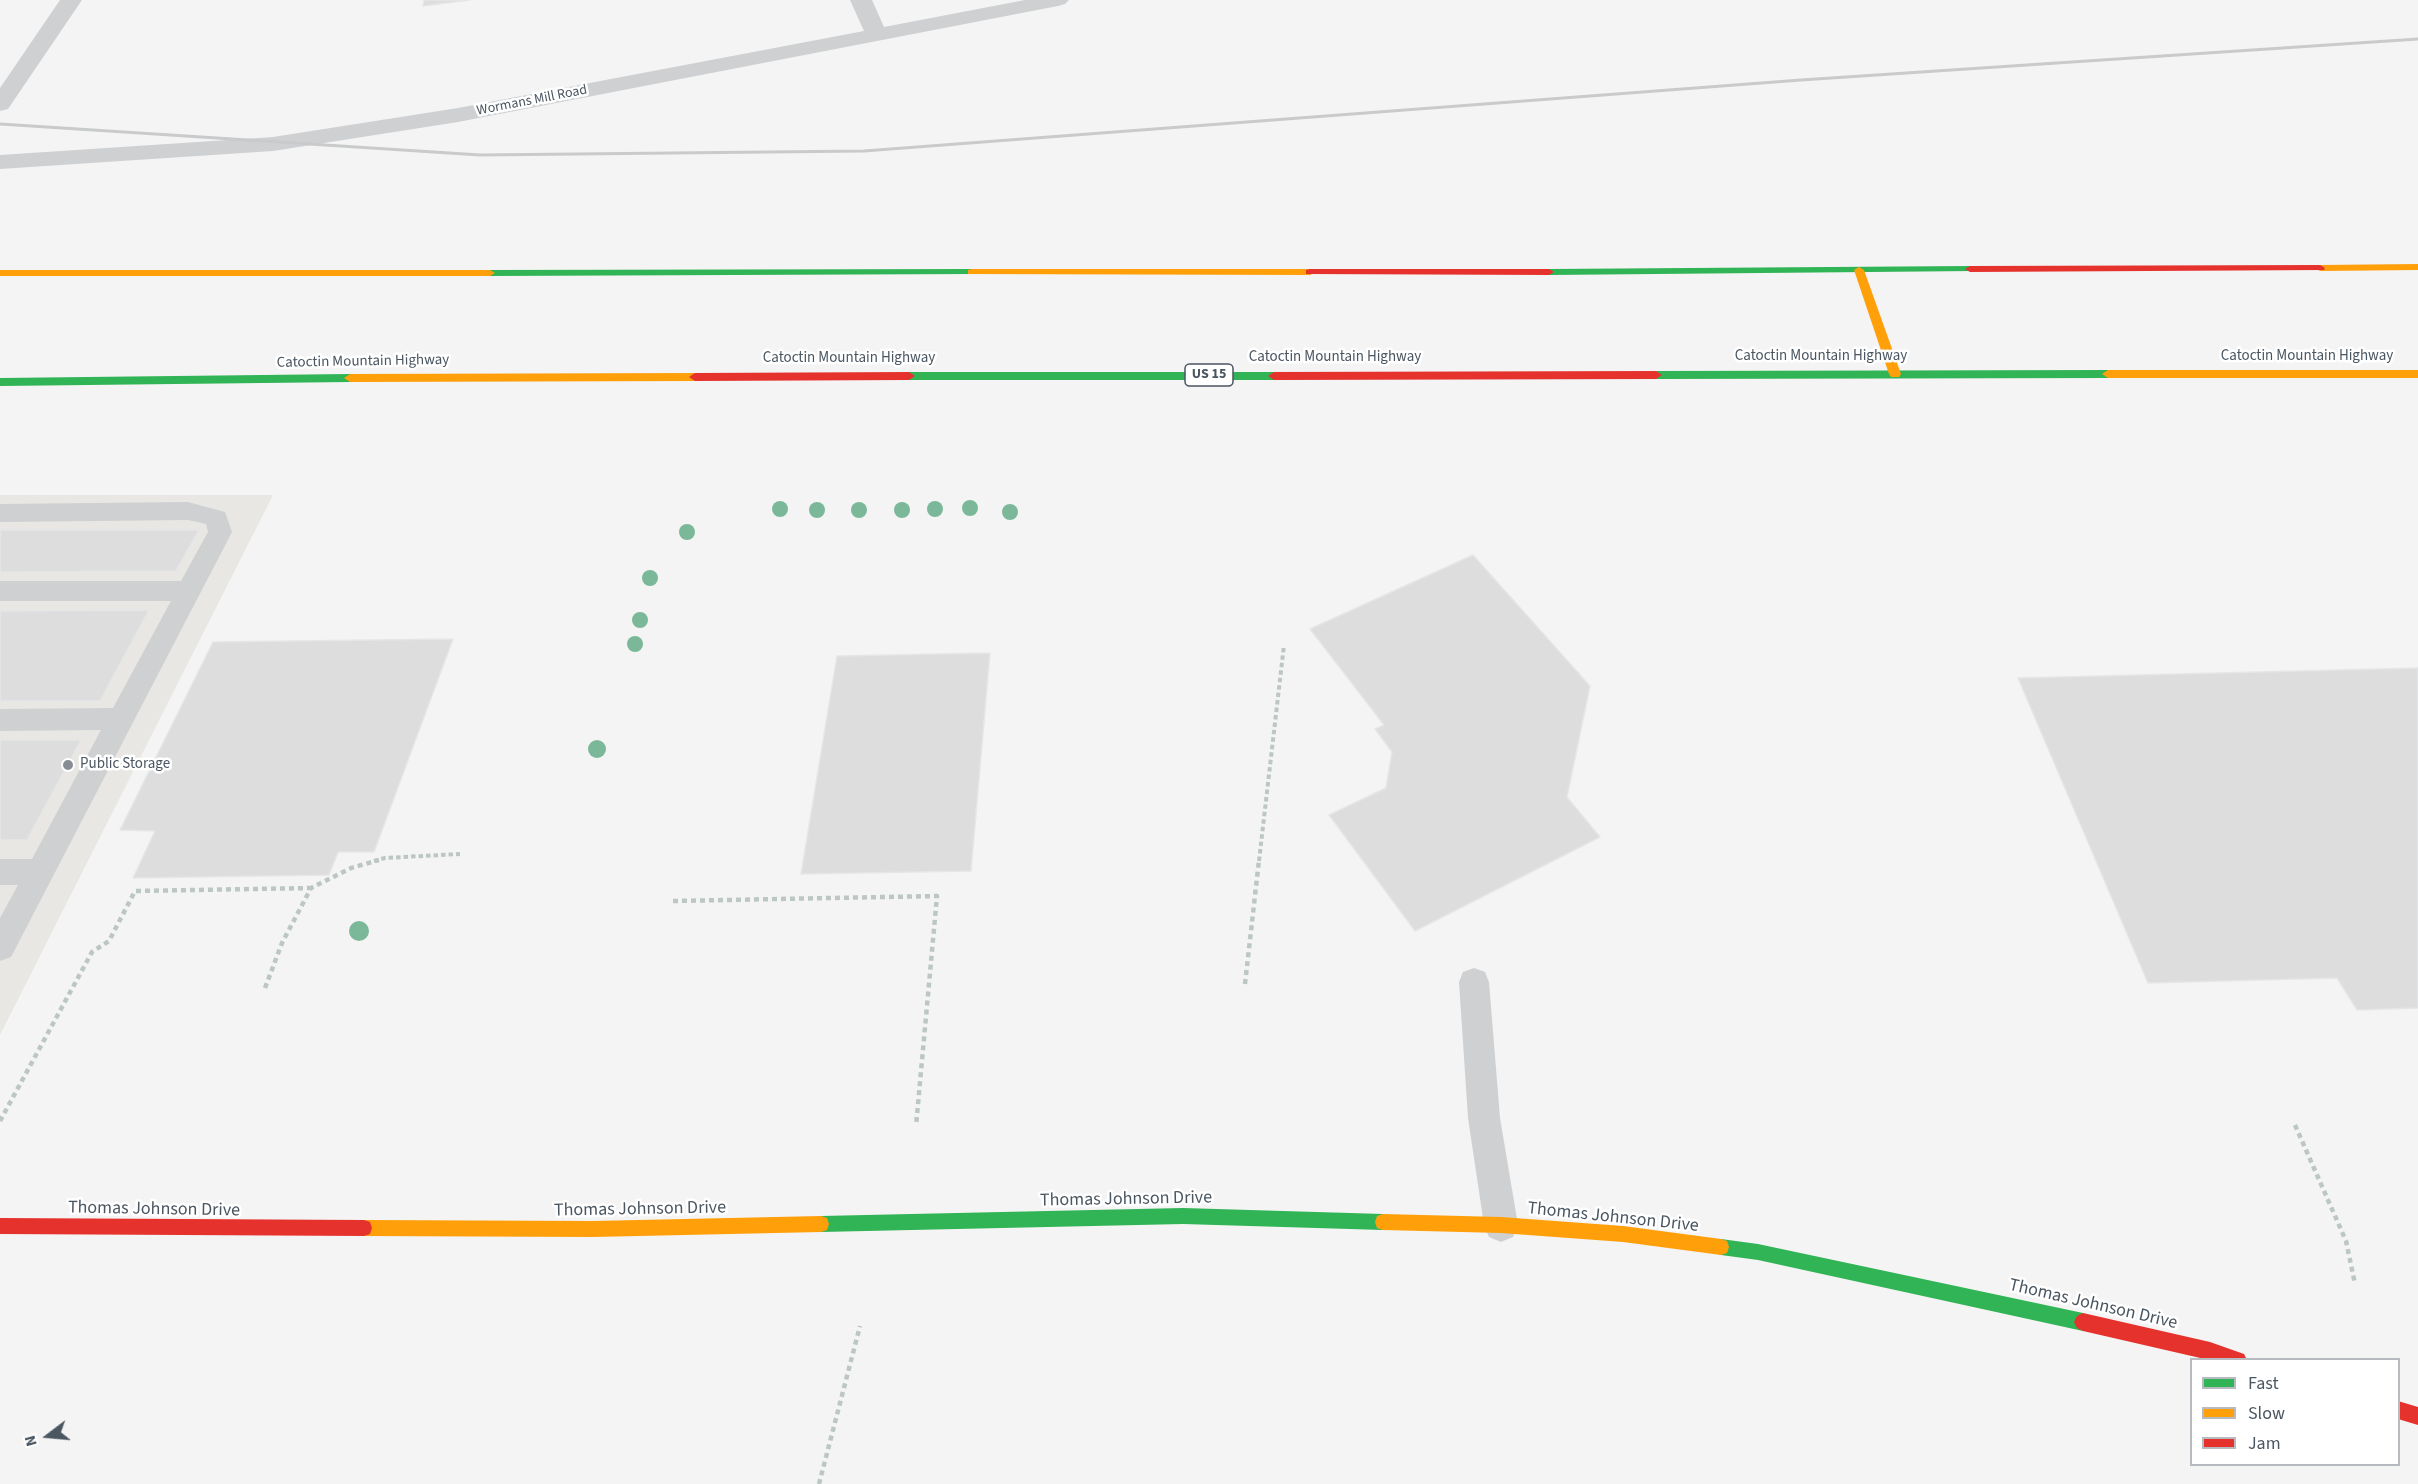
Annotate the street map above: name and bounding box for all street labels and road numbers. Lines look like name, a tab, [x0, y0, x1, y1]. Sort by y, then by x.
street label: Wormans Mill Road	[475, 82, 589, 120]
street label: Catoctin Mountain Highway	[1735, 348, 1907, 366]
street label: Catoctin Mountain Highway	[2221, 348, 2393, 366]
street label: Catoctin Mountain Highway	[1249, 349, 1421, 367]
street label: Catoctin Mountain Highway	[763, 350, 935, 368]
street label: Catoctin Mountain Highway	[277, 351, 449, 373]
road number: US 15	[1185, 364, 1233, 386]
street label: Thomas Johnson Drive	[1040, 1188, 1212, 1212]
street label: Thomas Johnson Drive	[68, 1198, 240, 1222]
street label: Thomas Johnson Drive	[554, 1198, 726, 1222]
street label: Thomas Johnson Drive	[1526, 1198, 1700, 1238]
street label: Thomas Johnson Drive	[2007, 1275, 2179, 1335]

